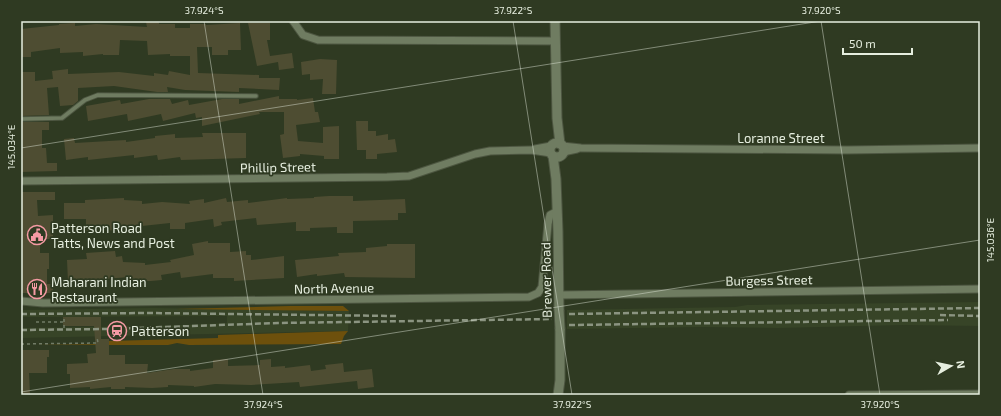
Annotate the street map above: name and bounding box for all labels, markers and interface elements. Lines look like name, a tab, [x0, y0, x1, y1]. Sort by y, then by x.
text: 37.924°S	[184, 4, 224, 16]
text: 37.922°S	[494, 4, 533, 16]
text: 37.920°S	[801, 4, 841, 16]
scale bar	[843, 30, 912, 56]
text: 50 m	[849, 36, 876, 50]
text: 145.034°E	[5, 124, 17, 169]
street label: Loranne Street	[737, 130, 825, 146]
street label: Phillip Street	[240, 158, 316, 176]
text: 145.036°E	[984, 217, 996, 262]
place label: Patterson Road Tatts, News and Post	[51, 220, 175, 251]
public building icon: Patterson Road Tatts, News and Post	[26, 224, 48, 246]
street label: Brewer Road	[537, 242, 555, 318]
street label: Burgess Street	[725, 271, 813, 289]
place label: Maharani Indian Restaurant	[51, 274, 147, 305]
restaurant icon: Maharani Indian Restaurant	[26, 278, 48, 300]
street label: North Avenue	[294, 279, 374, 297]
station icon: Patterson	[106, 320, 128, 342]
place label: Patterson	[131, 323, 189, 339]
north arrow	[931, 346, 971, 386]
text: N	[954, 359, 968, 369]
text: 37.924°S	[243, 398, 283, 410]
text: 37.922°S	[553, 398, 592, 410]
text: 37.920°S	[860, 398, 900, 410]

